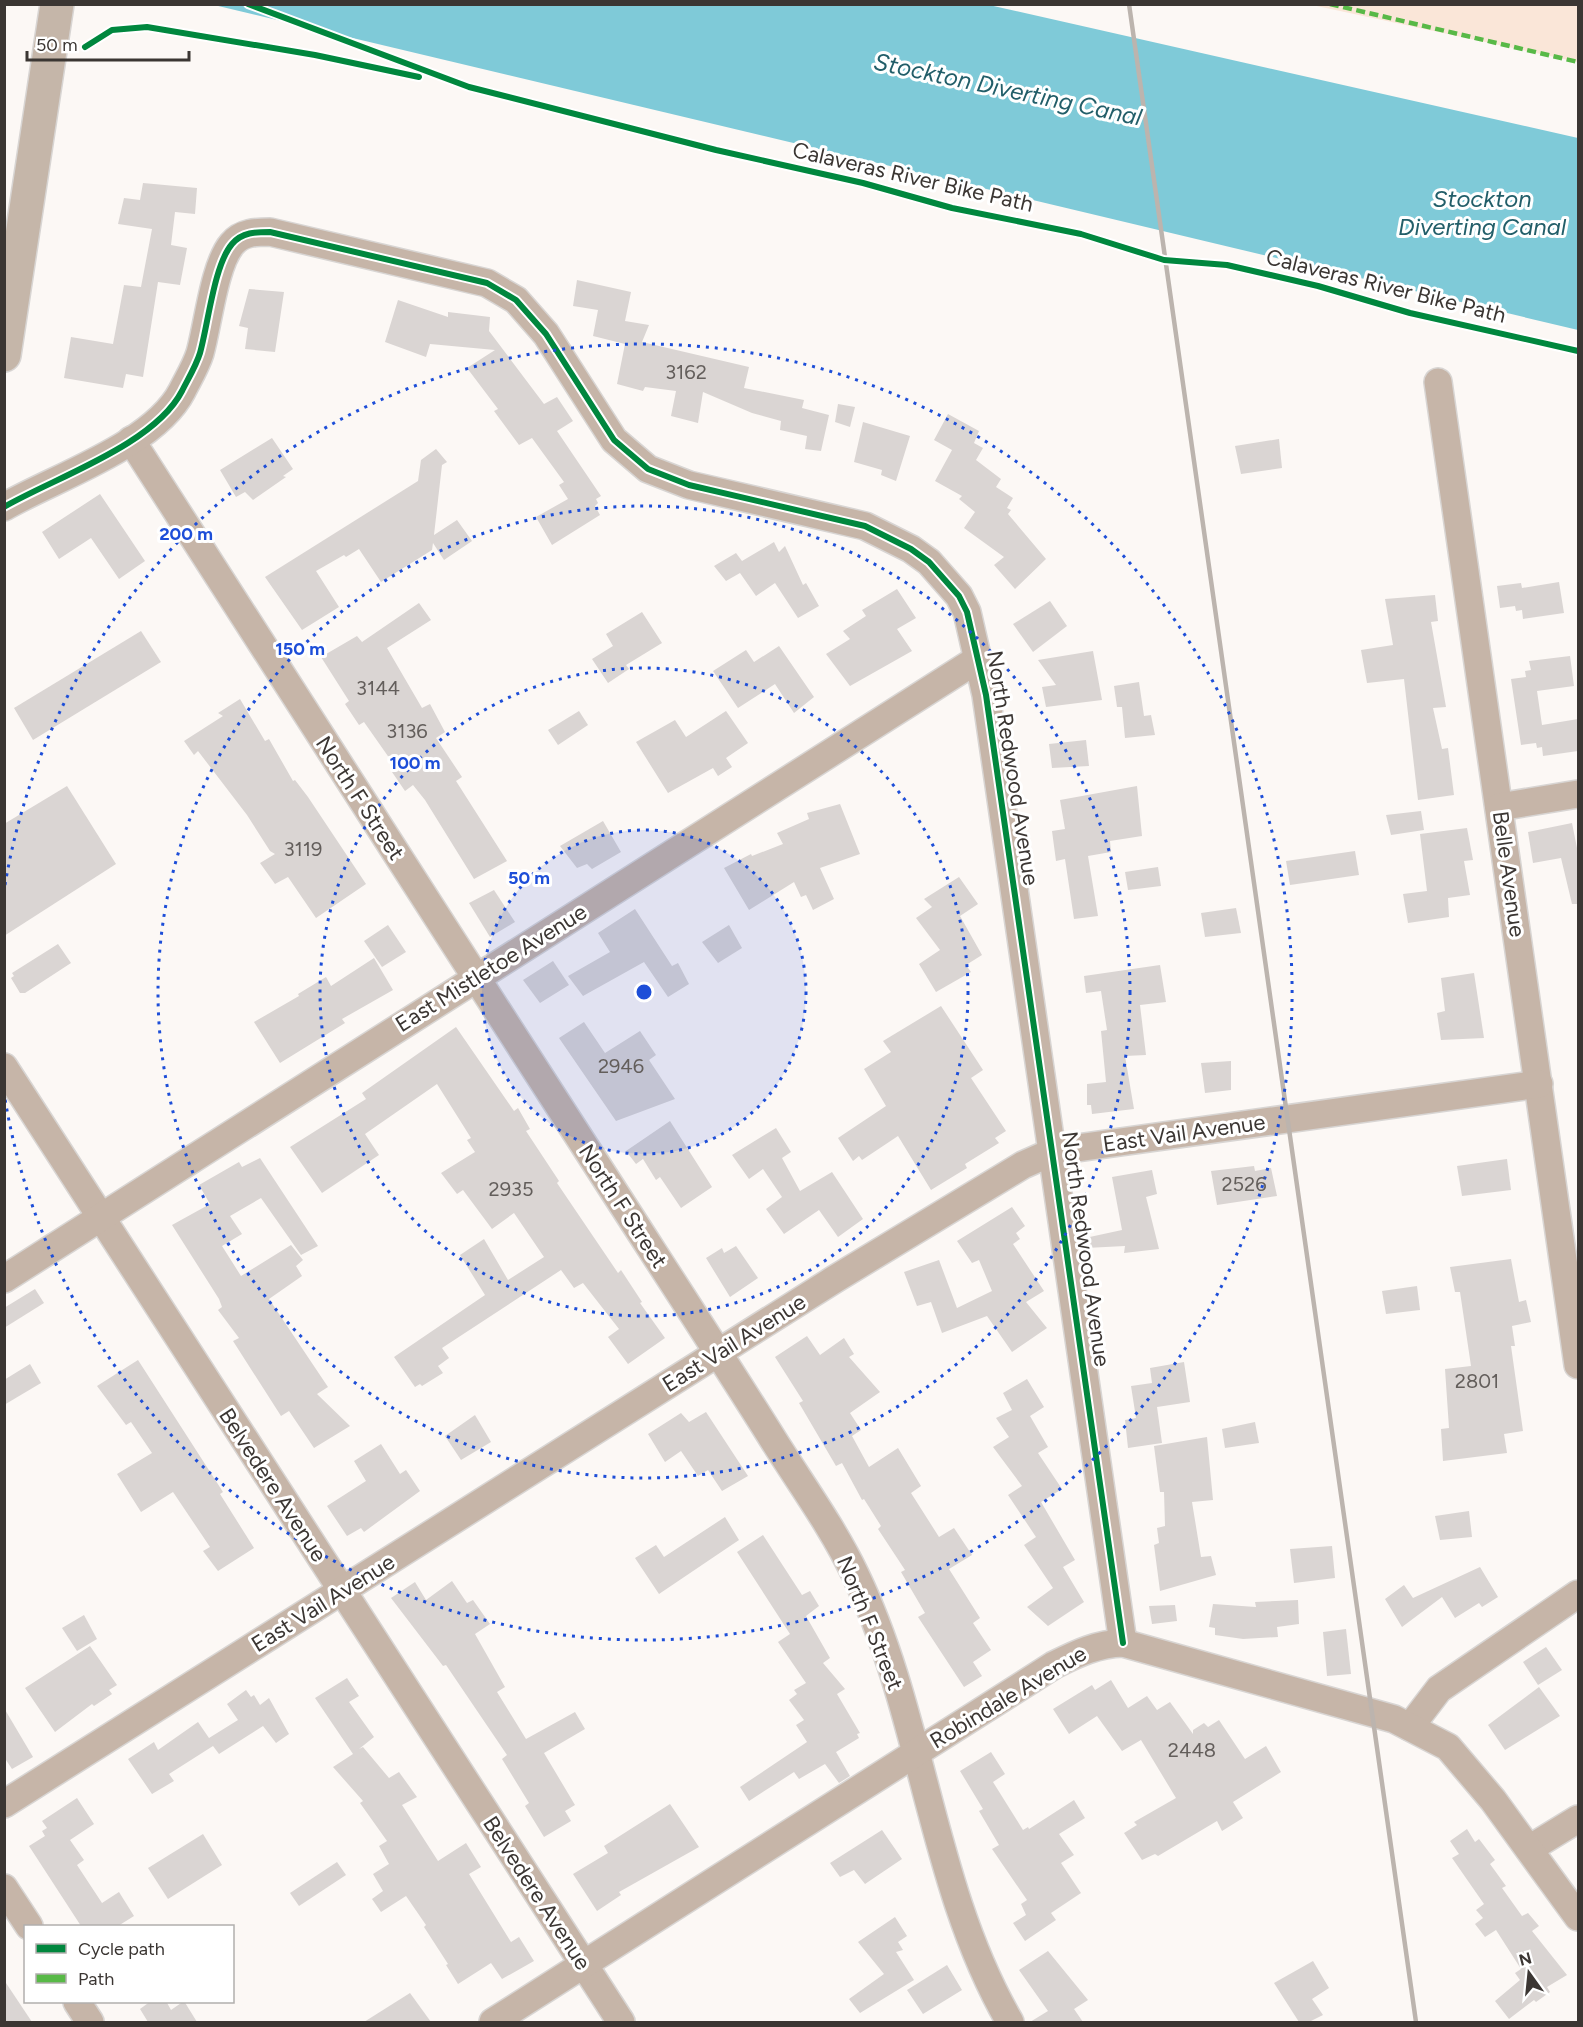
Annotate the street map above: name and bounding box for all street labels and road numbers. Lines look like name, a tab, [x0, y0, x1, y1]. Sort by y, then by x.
street label: Calaveras River Bike Path	[790, 136, 1036, 218]
street label: Calaveras River Bike Path	[1263, 243, 1509, 329]
street label: North Redwood Avenue	[981, 649, 1045, 887]
street label: North F Street	[310, 731, 410, 865]
street label: Belle Avenue	[1487, 809, 1531, 939]
street label: East Mistletoe Avenue	[390, 898, 592, 1038]
street label: East Vail Avenue	[1101, 1108, 1267, 1158]
street label: North Redwood Avenue	[1056, 1130, 1116, 1368]
street label: North F Street	[573, 1139, 673, 1273]
street label: East Vail Avenue	[657, 1288, 811, 1398]
street label: Belvedere Avenue	[213, 1403, 333, 1567]
street label: East Vail Avenue	[246, 1548, 400, 1658]
street label: North F Street	[831, 1552, 909, 1694]
street label: Robindale Avenue	[925, 1640, 1091, 1754]
street label: Belvedere Avenue	[477, 1811, 597, 1975]

